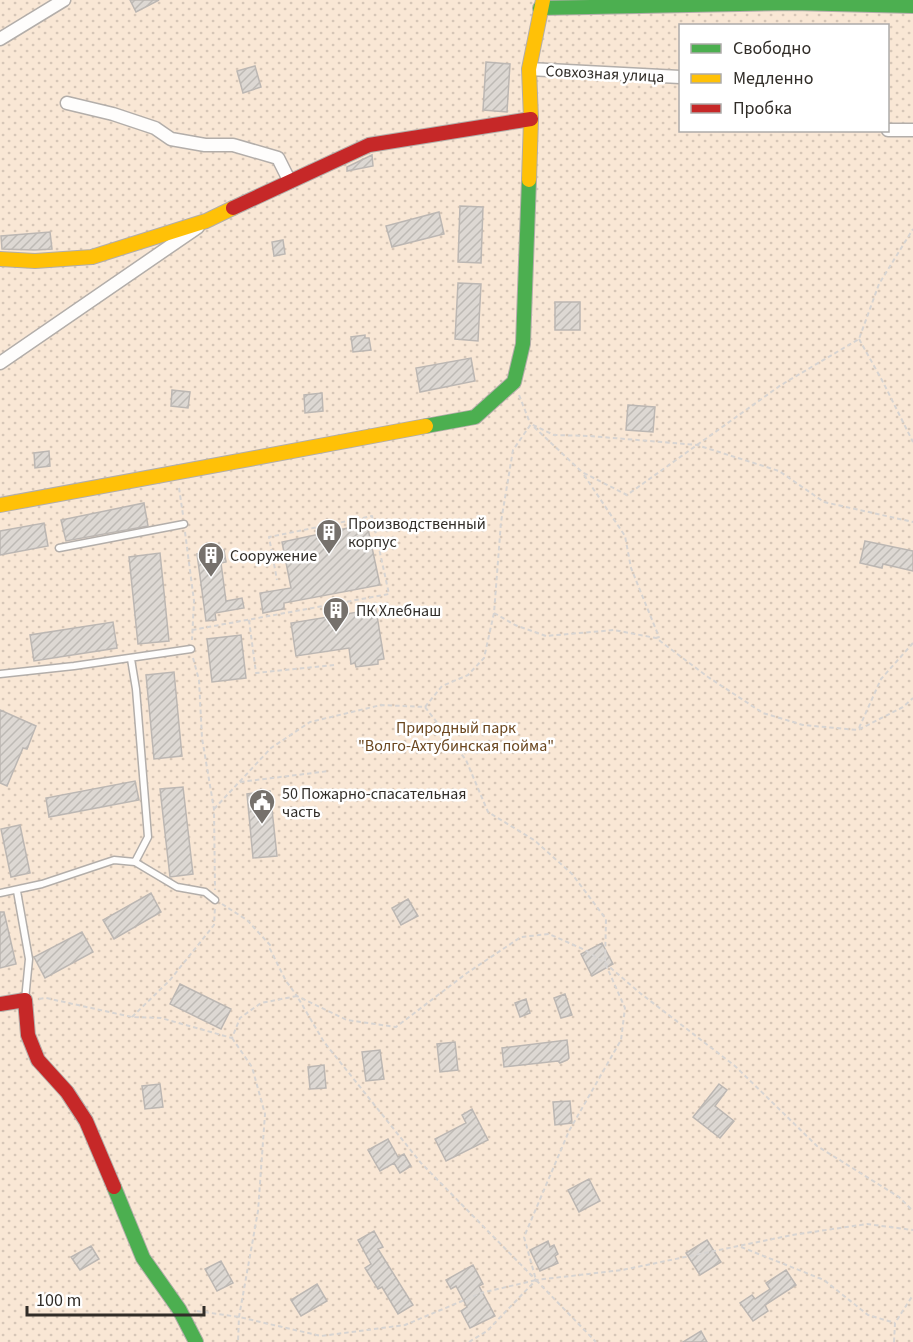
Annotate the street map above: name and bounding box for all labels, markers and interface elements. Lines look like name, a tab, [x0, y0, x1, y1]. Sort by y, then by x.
legend	[679, 24, 889, 132]
text: Свободно	[733, 36, 811, 61]
street label: Совхозная улица	[545, 60, 665, 88]
text: Медленно	[733, 66, 813, 91]
text: Пробка	[733, 96, 792, 121]
place label: Производственный корпус	[348, 513, 486, 553]
building icon: Производственный корпус	[314, 517, 344, 555]
building icon: Сооружение	[196, 540, 226, 578]
place label: Сооружение	[230, 545, 317, 567]
building icon: ПК Хлебнаш	[321, 595, 351, 633]
place label: ПК Хлебнаш	[356, 600, 441, 622]
park label: Природный парк "Волго-Ахтубинская пойма"	[358, 717, 554, 757]
place label: 50 Пожарно-спасательная часть	[282, 783, 467, 823]
public building icon: 50 Пожарно-спасательная часть	[247, 787, 277, 825]
scale bar	[27, 1279, 204, 1317]
text: 100 m	[36, 1288, 81, 1313]

